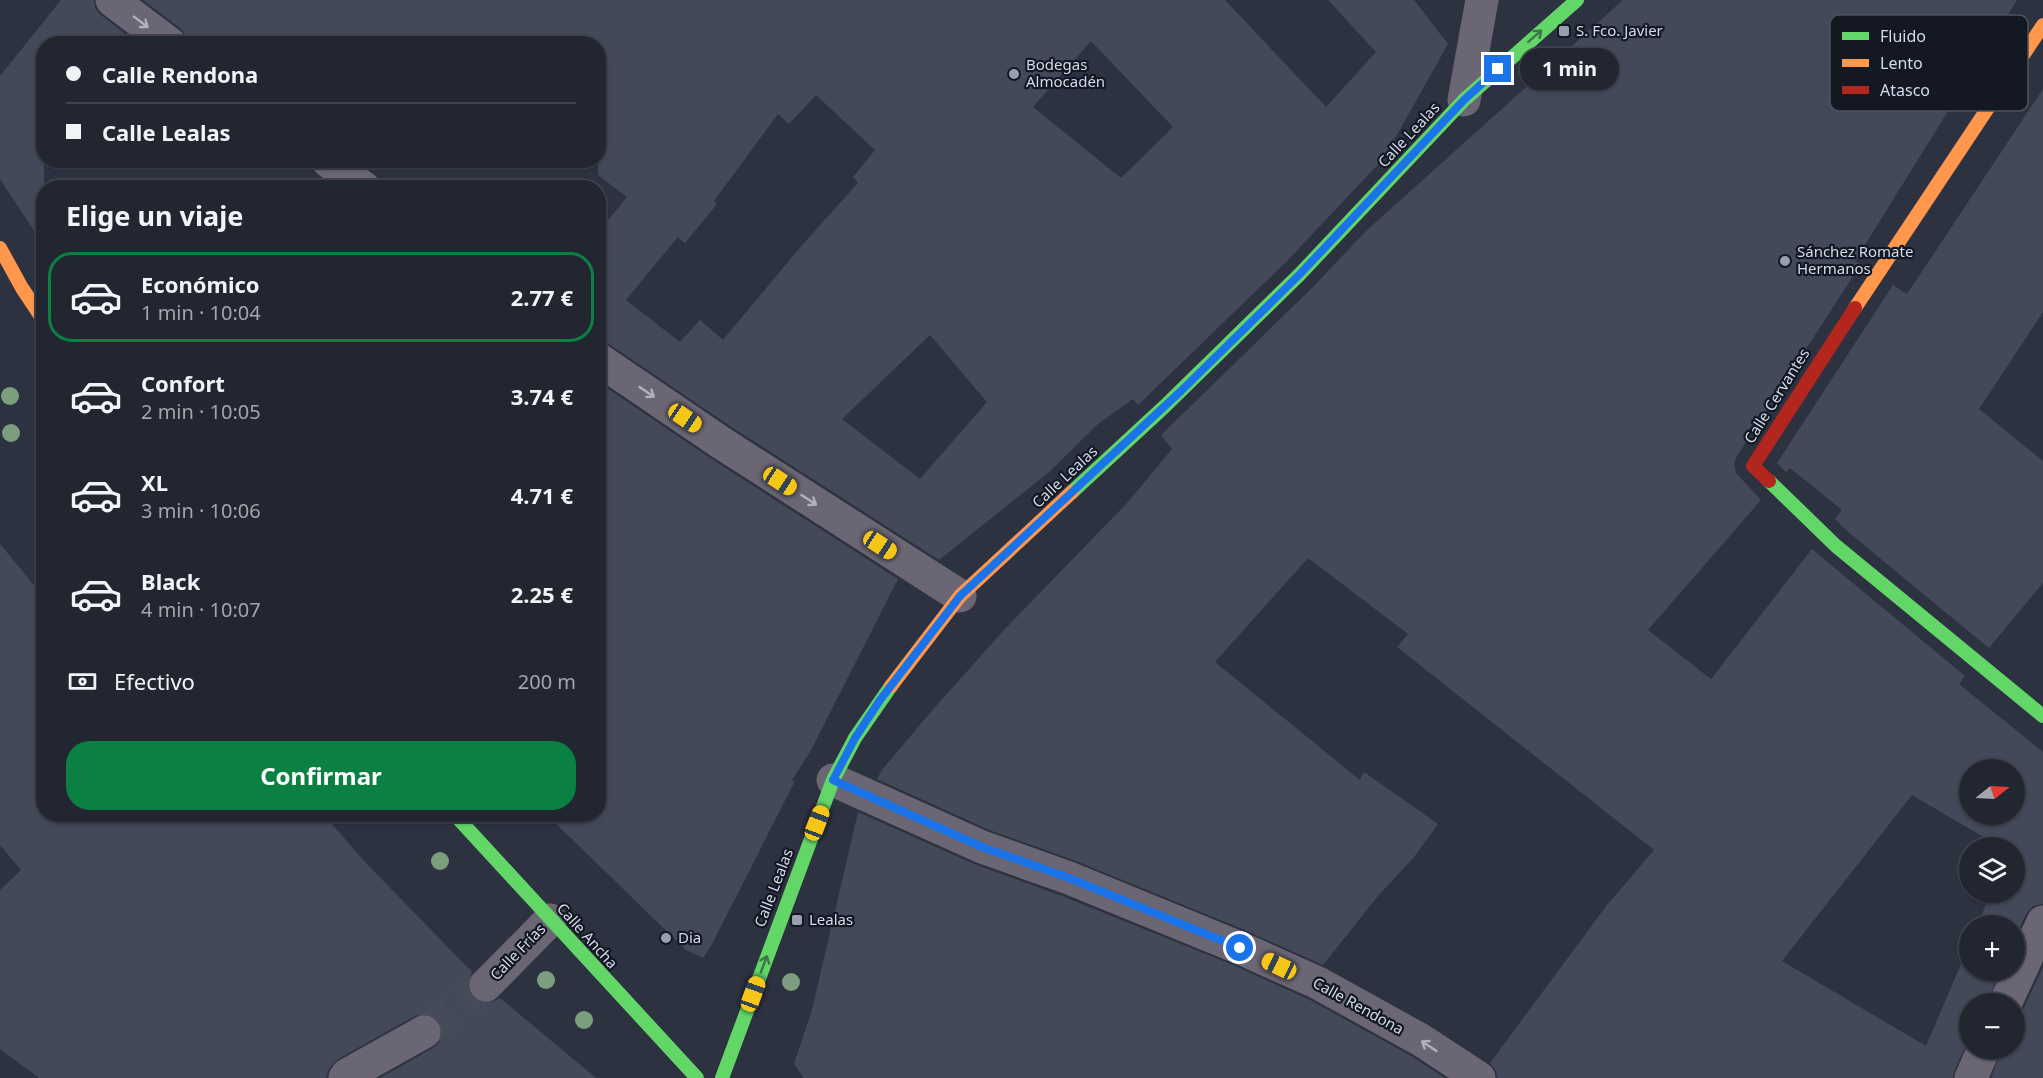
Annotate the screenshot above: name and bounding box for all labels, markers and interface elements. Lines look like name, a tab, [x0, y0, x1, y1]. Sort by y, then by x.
one-way arrow	[133, 15, 149, 28]
legend	[1830, 15, 2028, 111]
place label: S. Fco. Javier	[1576, 20, 1663, 40]
marker: S. Fco. Javier	[1557, 24, 1571, 38]
text: Fluido	[1880, 25, 1926, 47]
one-way arrow	[1527, 29, 1542, 43]
callout: 1 min	[1519, 48, 1618, 90]
text: Lento	[1880, 52, 1923, 74]
place label: Bodegas Almocadén	[1026, 54, 1105, 91]
route end	[1484, 55, 1511, 82]
text: 1 min	[1542, 55, 1597, 82]
text: Calle Rendona	[102, 59, 258, 89]
marker: Bodegas Almocadén	[1007, 67, 1021, 81]
text: Atasco	[1880, 79, 1930, 101]
street label: Calle Lealas	[1373, 97, 1444, 171]
text: Calle Lealas	[102, 117, 231, 147]
text: Elige un viaje	[66, 197, 243, 234]
place label: Sánchez Romate Hermanos	[1797, 241, 1913, 278]
marker: Sánchez Romate Hermanos	[1778, 254, 1792, 268]
text: Económico	[141, 269, 260, 299]
icon: car	[69, 270, 123, 324]
text: 2.77 €	[511, 282, 573, 312]
text: 1 min · 10:04	[141, 299, 261, 326]
street label: Calle Cervantes	[1739, 344, 1813, 447]
text: Confort	[141, 368, 225, 398]
icon: car	[69, 369, 123, 423]
text: 3.74 €	[511, 381, 573, 411]
one-way arrow	[638, 386, 654, 398]
text: 2 min · 10:05	[141, 398, 261, 425]
car	[665, 400, 705, 436]
street label: Calle Lealas	[1027, 441, 1101, 512]
car	[760, 464, 800, 498]
text: XL	[141, 467, 168, 497]
icon: car	[69, 468, 123, 522]
text: 4.71 €	[511, 480, 573, 510]
one-way arrow	[800, 494, 817, 506]
text: 3 min · 10:06	[141, 497, 261, 524]
car	[860, 528, 900, 562]
text: Black	[141, 566, 200, 596]
icon: car	[69, 567, 123, 621]
text: 2.25 €	[511, 579, 573, 609]
text: 4 min · 10:07	[141, 596, 261, 623]
icon: cash	[66, 665, 99, 698]
text: Efectivo	[114, 666, 195, 696]
text: 200 m	[518, 668, 576, 695]
button: Confirmar	[66, 741, 576, 810]
north arrow	[1959, 759, 2025, 825]
map controls	[1959, 759, 2025, 1059]
car	[802, 803, 832, 843]
button: layers	[1959, 837, 2025, 903]
street label: Calle Lealas	[749, 846, 797, 930]
street label: Calle Ancha	[553, 898, 623, 972]
place label: Lealas	[809, 909, 853, 929]
marker: Lealas	[790, 913, 804, 927]
button: +	[1959, 915, 2025, 981]
street label: Calle Frías	[485, 919, 549, 984]
place label: Dia	[678, 927, 701, 947]
marker: Dia	[659, 931, 673, 945]
route start	[1226, 934, 1253, 961]
car	[1259, 950, 1299, 982]
one-way arrow	[759, 955, 770, 974]
street label: Calle Rendona	[1309, 972, 1408, 1038]
car	[738, 974, 768, 1014]
button: −	[1959, 993, 2025, 1059]
one-way arrow	[1422, 1040, 1438, 1052]

